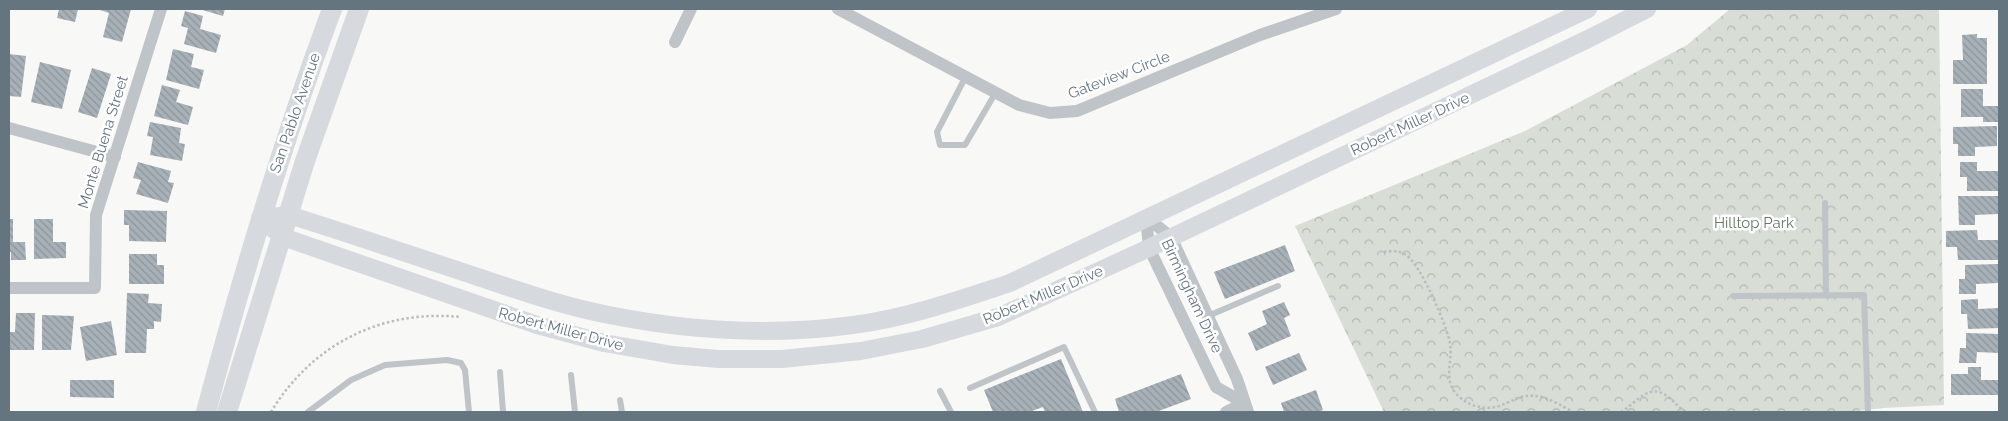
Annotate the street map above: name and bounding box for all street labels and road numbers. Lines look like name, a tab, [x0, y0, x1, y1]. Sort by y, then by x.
street label: Gateview Circle	[1066, 47, 1173, 103]
street label: San Pablo Avenue	[266, 51, 324, 175]
street label: Monte Buena Street	[74, 73, 132, 211]
street label: Robert Miller Drive	[1348, 89, 1472, 159]
street label: Birmingham Drive	[1158, 236, 1226, 356]
street label: Robert Miller Drive	[980, 262, 1106, 328]
street label: Robert Miller Drive	[497, 304, 626, 354]

